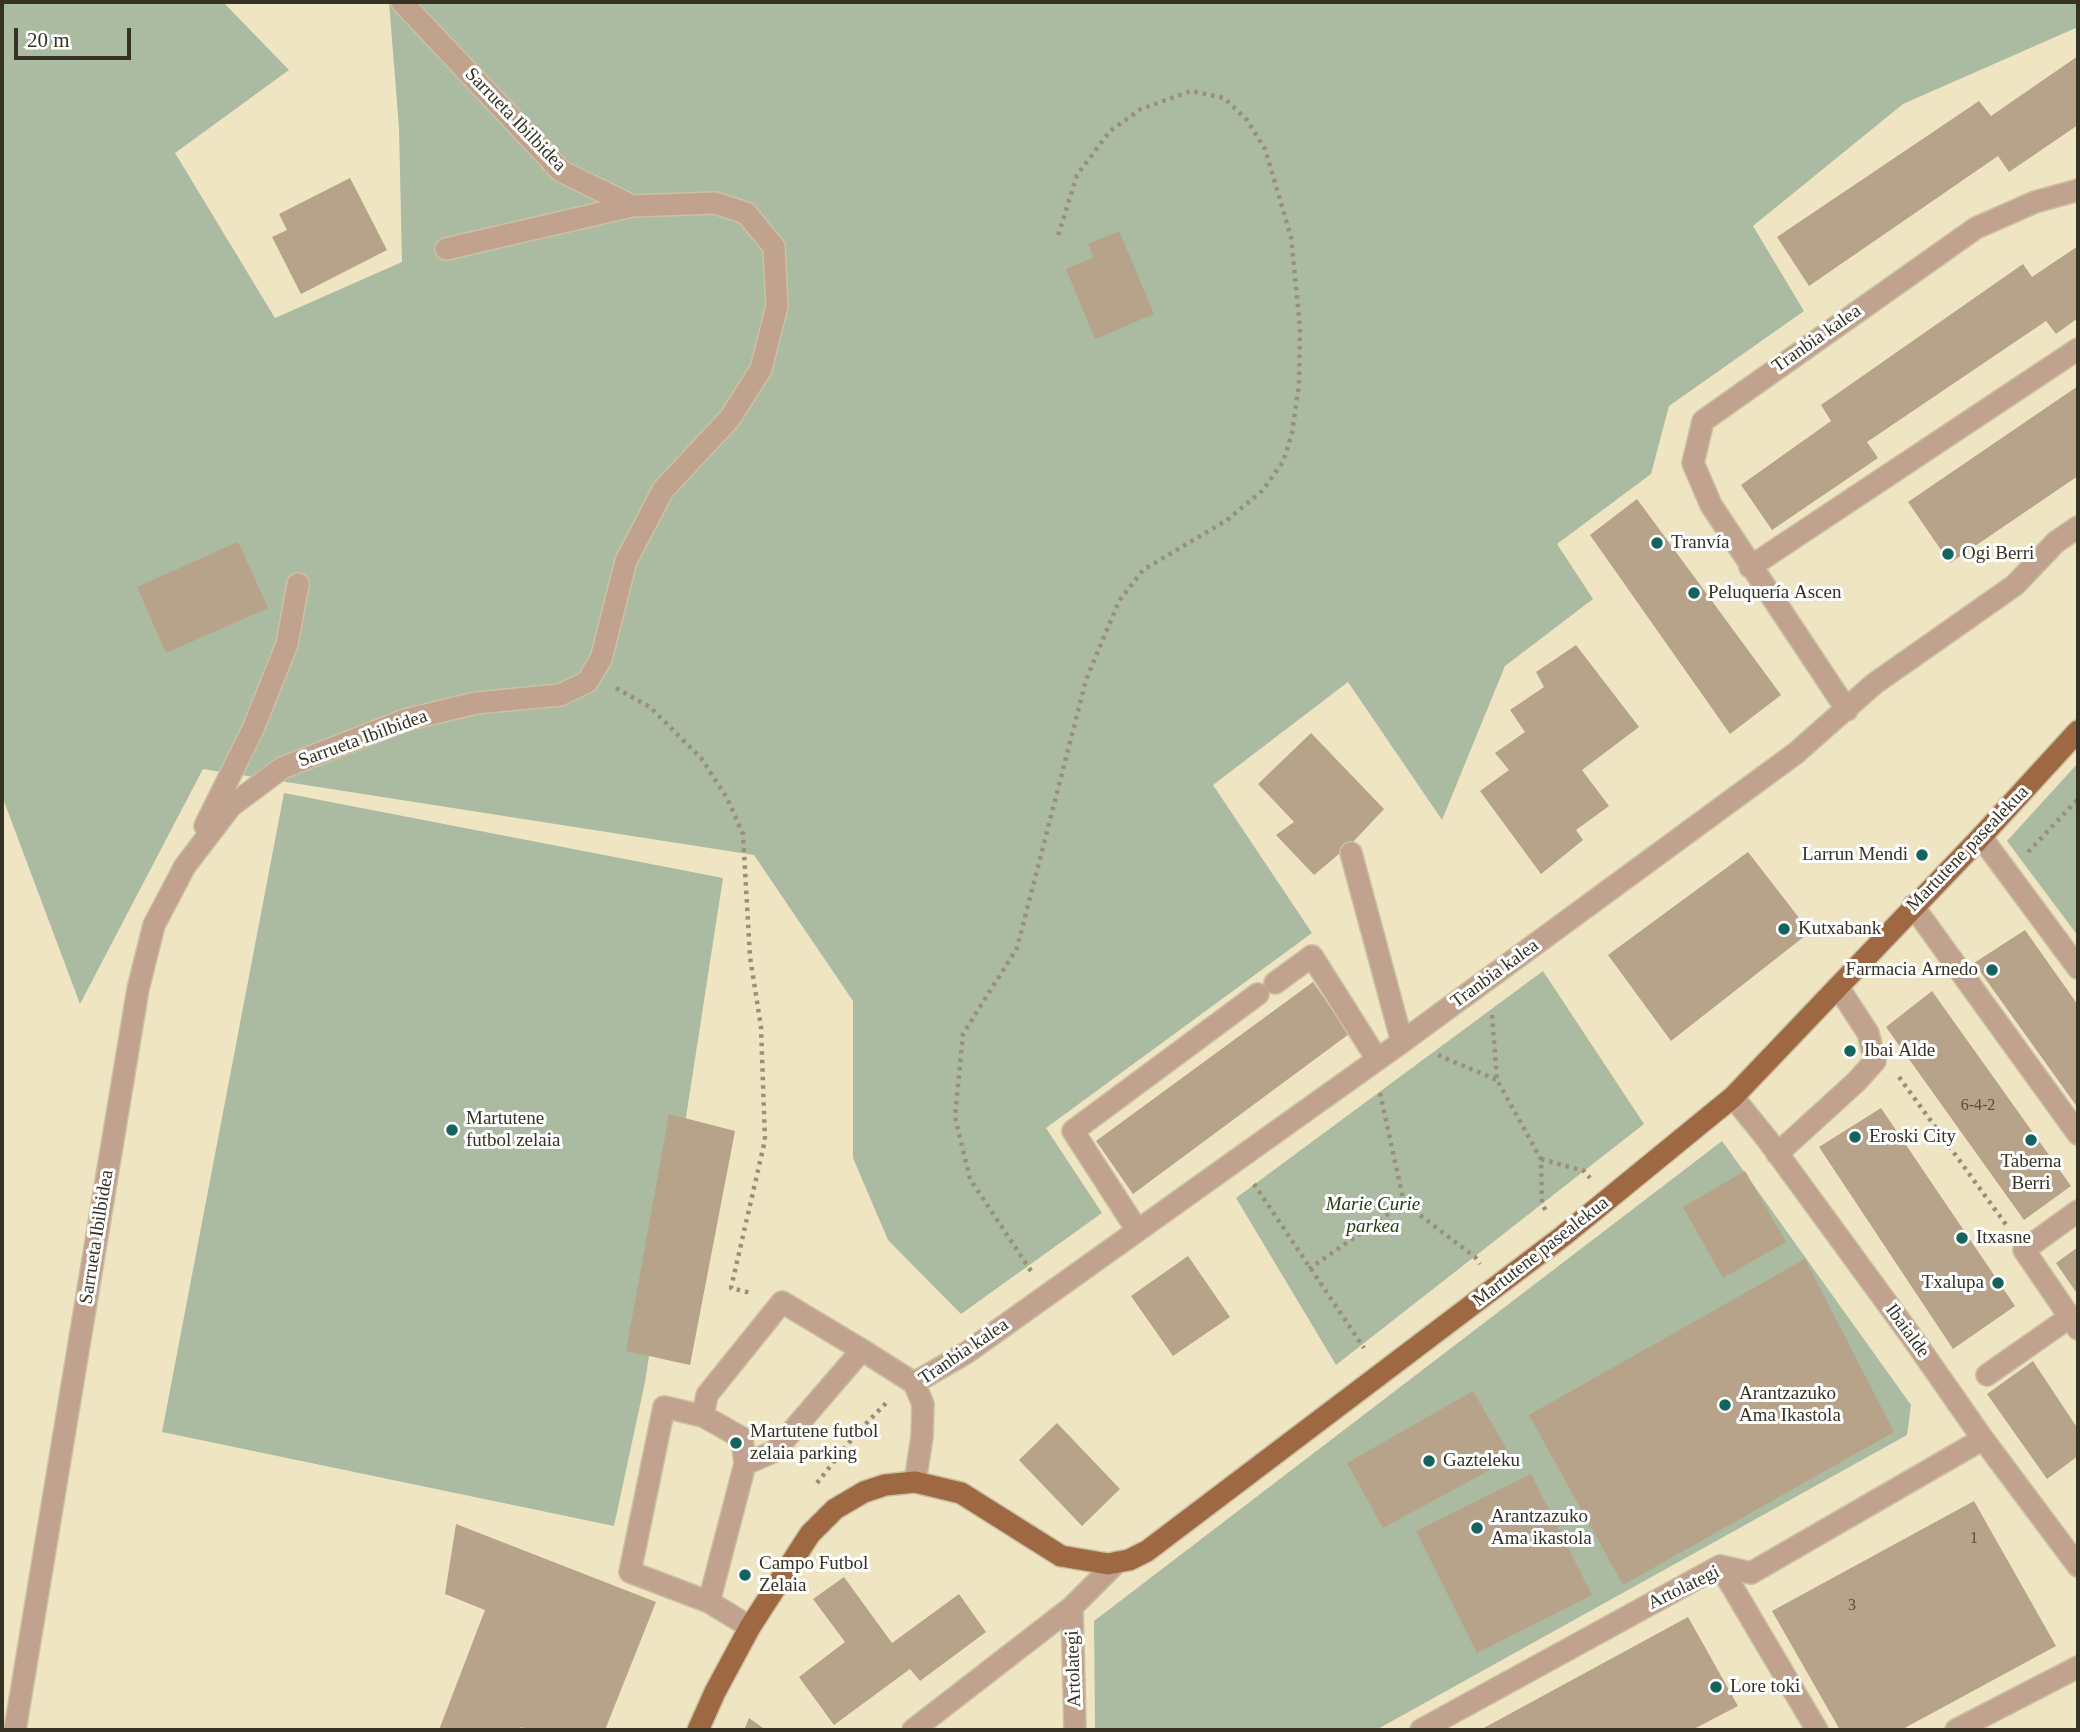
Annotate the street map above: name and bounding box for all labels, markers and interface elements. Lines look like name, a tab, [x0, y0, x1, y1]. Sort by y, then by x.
scale bar	[18, 14, 135, 58]
text: 20 m	[27, 28, 70, 52]
street label: Sarrueta Ibilbidea	[460, 63, 570, 177]
street label: Tranbia kalea	[1768, 300, 1866, 378]
place label: Tranvía	[1671, 532, 1729, 554]
marker: Tranvía	[1649, 535, 1665, 551]
place label: Ogi Berri	[1962, 543, 2034, 565]
marker: Ogi Berri	[1940, 546, 1956, 562]
place label: Peluquería Ascen	[1708, 582, 1841, 604]
marker: Peluquería Ascen	[1686, 585, 1702, 601]
street label: Sarrueta Ibilbidea	[295, 705, 431, 773]
street label: Martutene pasealekua	[1902, 781, 2034, 917]
place label: Larrun Mendi	[1802, 844, 1908, 866]
marker: Larrun Mendi	[1914, 847, 1930, 863]
place label: Kutxabank	[1798, 918, 1881, 940]
marker: Kutxabank	[1776, 921, 1792, 937]
street label: Tranbia kalea	[1447, 934, 1543, 1014]
place label: Farmacia Arnedo	[1846, 959, 1978, 981]
marker: Farmacia Arnedo	[1984, 962, 2000, 978]
place label: Ibai Alde	[1864, 1040, 1935, 1062]
marker: Ibai Alde	[1842, 1043, 1858, 1059]
house number: 6-4-2	[1961, 1096, 1995, 1116]
place label: Martutene futbol zelaia	[466, 1108, 560, 1152]
marker: Martutene futbol zelaia	[444, 1122, 460, 1138]
place label: Eroski City	[1869, 1126, 1956, 1148]
marker: Eroski City	[1847, 1129, 1863, 1145]
marker: Taberna Berri	[2023, 1132, 2039, 1148]
place label: Taberna Berri	[2001, 1151, 2061, 1195]
street label: Sarrueta Ibilbidea	[75, 1168, 119, 1306]
street label: Martutene pasealekua	[1469, 1192, 1613, 1312]
park label: Marie Curie parkea	[1326, 1194, 1420, 1238]
place label: Itxasne	[1976, 1227, 2031, 1249]
marker: Itxasne	[1954, 1230, 1970, 1246]
place label: Txalupa	[1922, 1272, 1984, 1294]
marker: Txalupa	[1990, 1275, 2006, 1291]
street label: Ibaialde	[1880, 1300, 1934, 1362]
street label: Tranbia kalea	[915, 1314, 1013, 1390]
place label: Arantzazuko Ama Ikastola	[1739, 1383, 1841, 1427]
marker: Arantzazuko Ama Ikastola	[1717, 1397, 1733, 1413]
place label: Martutene futbol zelaia parking	[750, 1421, 878, 1465]
marker: Martutene futbol zelaia parking	[728, 1435, 744, 1451]
place label: Gazteleku	[1443, 1450, 1520, 1472]
marker: Gazteleku	[1421, 1453, 1437, 1469]
place label: Arantzazuko Ama ikastola	[1491, 1506, 1592, 1550]
marker: Arantzazuko Ama ikastola	[1469, 1520, 1485, 1536]
house number: 1	[1970, 1529, 1978, 1549]
place label: Campo Futbol Zelaia	[759, 1553, 868, 1597]
street label: Artolategi	[1644, 1561, 1724, 1615]
marker: Campo Futbol Zelaia	[737, 1567, 753, 1583]
house number: 3	[1848, 1596, 1856, 1616]
street label: Artolategi	[1061, 1630, 1087, 1708]
place label: Lore toki	[1730, 1676, 1800, 1698]
marker: Lore toki	[1708, 1679, 1724, 1695]

